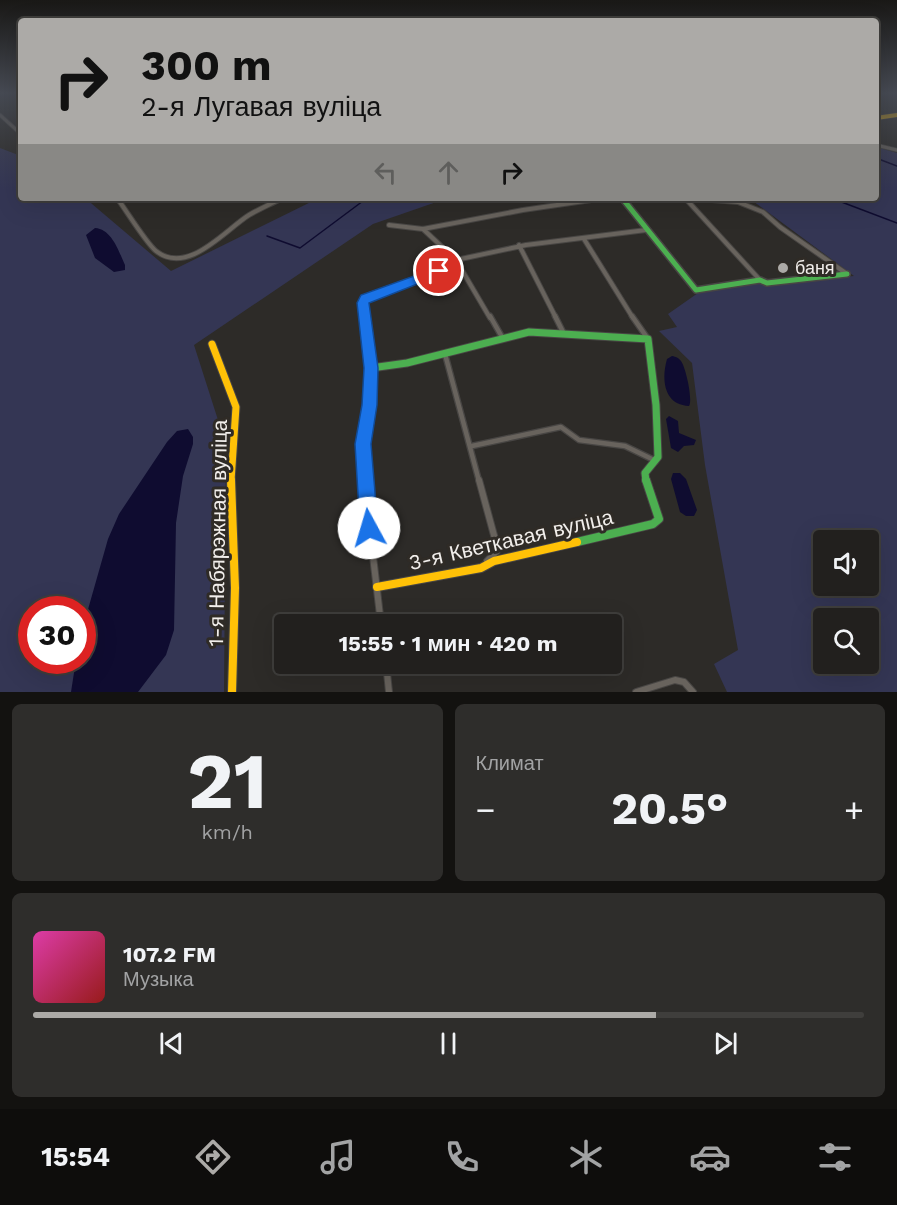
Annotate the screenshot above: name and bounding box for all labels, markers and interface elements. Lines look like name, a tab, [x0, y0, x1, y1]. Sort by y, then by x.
text: 300 m	[141, 41, 272, 90]
icon: right	[42, 42, 120, 120]
text: 2-я Лугавая вуліца	[141, 91, 381, 123]
icon: left	[369, 156, 402, 189]
icon: ahead	[432, 156, 465, 189]
icon: right	[495, 156, 528, 189]
pin	[413, 245, 464, 296]
icon: arrive	[422, 254, 455, 287]
place label: баня	[795, 257, 835, 278]
marker: баня	[776, 261, 790, 275]
street label: 1-я Набярэжная вуліца	[203, 419, 232, 647]
position arrow	[337, 496, 401, 560]
street label: 3-я Кветкавая вуліца	[406, 504, 616, 575]
map controls	[813, 530, 879, 674]
button: sound	[813, 530, 879, 596]
speed limit sign: 30	[18, 596, 96, 674]
button: search	[813, 608, 879, 674]
text: 15:55 · 1 мин · 420 m	[339, 631, 557, 656]
text: 21	[187, 735, 267, 827]
text: Климат	[476, 751, 544, 775]
text: 20.5°	[611, 782, 728, 835]
text: −	[476, 790, 495, 829]
text: +	[844, 790, 864, 829]
text: km/h	[201, 820, 253, 844]
text: 107.2 FM	[123, 942, 216, 967]
text: Музыка	[123, 967, 194, 991]
icon: previous	[155, 1027, 188, 1060]
icon: pause	[432, 1027, 465, 1060]
icon: next	[709, 1027, 742, 1060]
icon: directions	[192, 1136, 234, 1178]
icon: music	[317, 1136, 359, 1178]
icon: phone	[441, 1136, 483, 1178]
icon: climate	[565, 1136, 607, 1178]
icon: car	[689, 1136, 731, 1178]
icon: filters	[814, 1136, 856, 1178]
text: 15:54	[41, 1141, 110, 1173]

